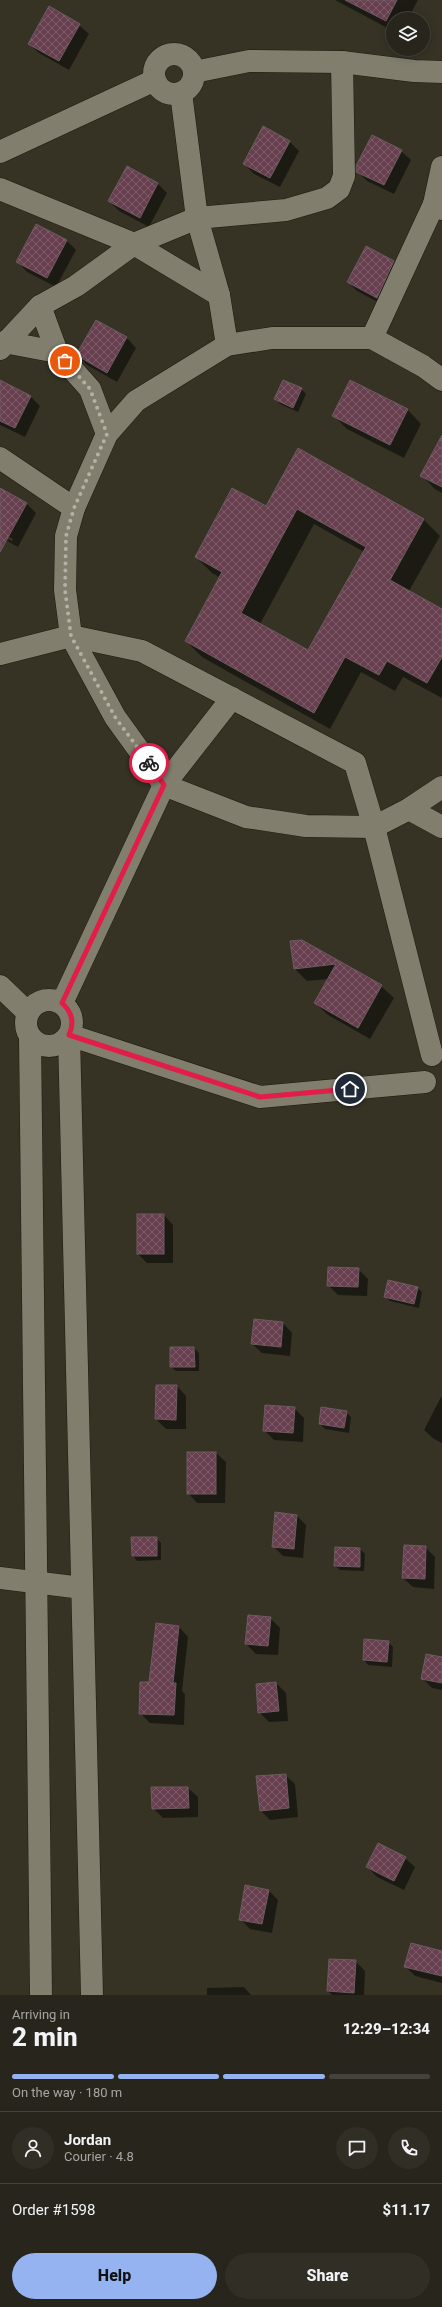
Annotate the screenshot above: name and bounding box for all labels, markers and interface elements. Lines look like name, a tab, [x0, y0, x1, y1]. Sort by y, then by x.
map controls	[386, 12, 430, 56]
button: layers	[386, 12, 430, 56]
pin	[48, 344, 82, 378]
icon: bag	[54, 350, 76, 372]
courier	[129, 743, 169, 783]
icon: bike	[138, 752, 160, 774]
pin	[333, 1072, 367, 1106]
icon: home	[339, 1078, 361, 1100]
text: Arriving in	[12, 2007, 70, 2022]
text: 12:29–12:34	[343, 2020, 430, 2038]
text: 2 min	[12, 2022, 78, 2052]
text: On the way · 180 m	[12, 2085, 122, 2100]
button: person	[12, 2127, 54, 2169]
button: chat	[336, 2127, 378, 2169]
button: phone	[388, 2127, 430, 2169]
text: Jordan	[64, 2131, 111, 2149]
text: Courier · 4.8	[64, 2149, 134, 2164]
text: Order #1598	[12, 2201, 95, 2219]
text: $11.17	[383, 2201, 430, 2219]
button: Help	[12, 2253, 217, 2299]
button: Share	[225, 2253, 430, 2299]

